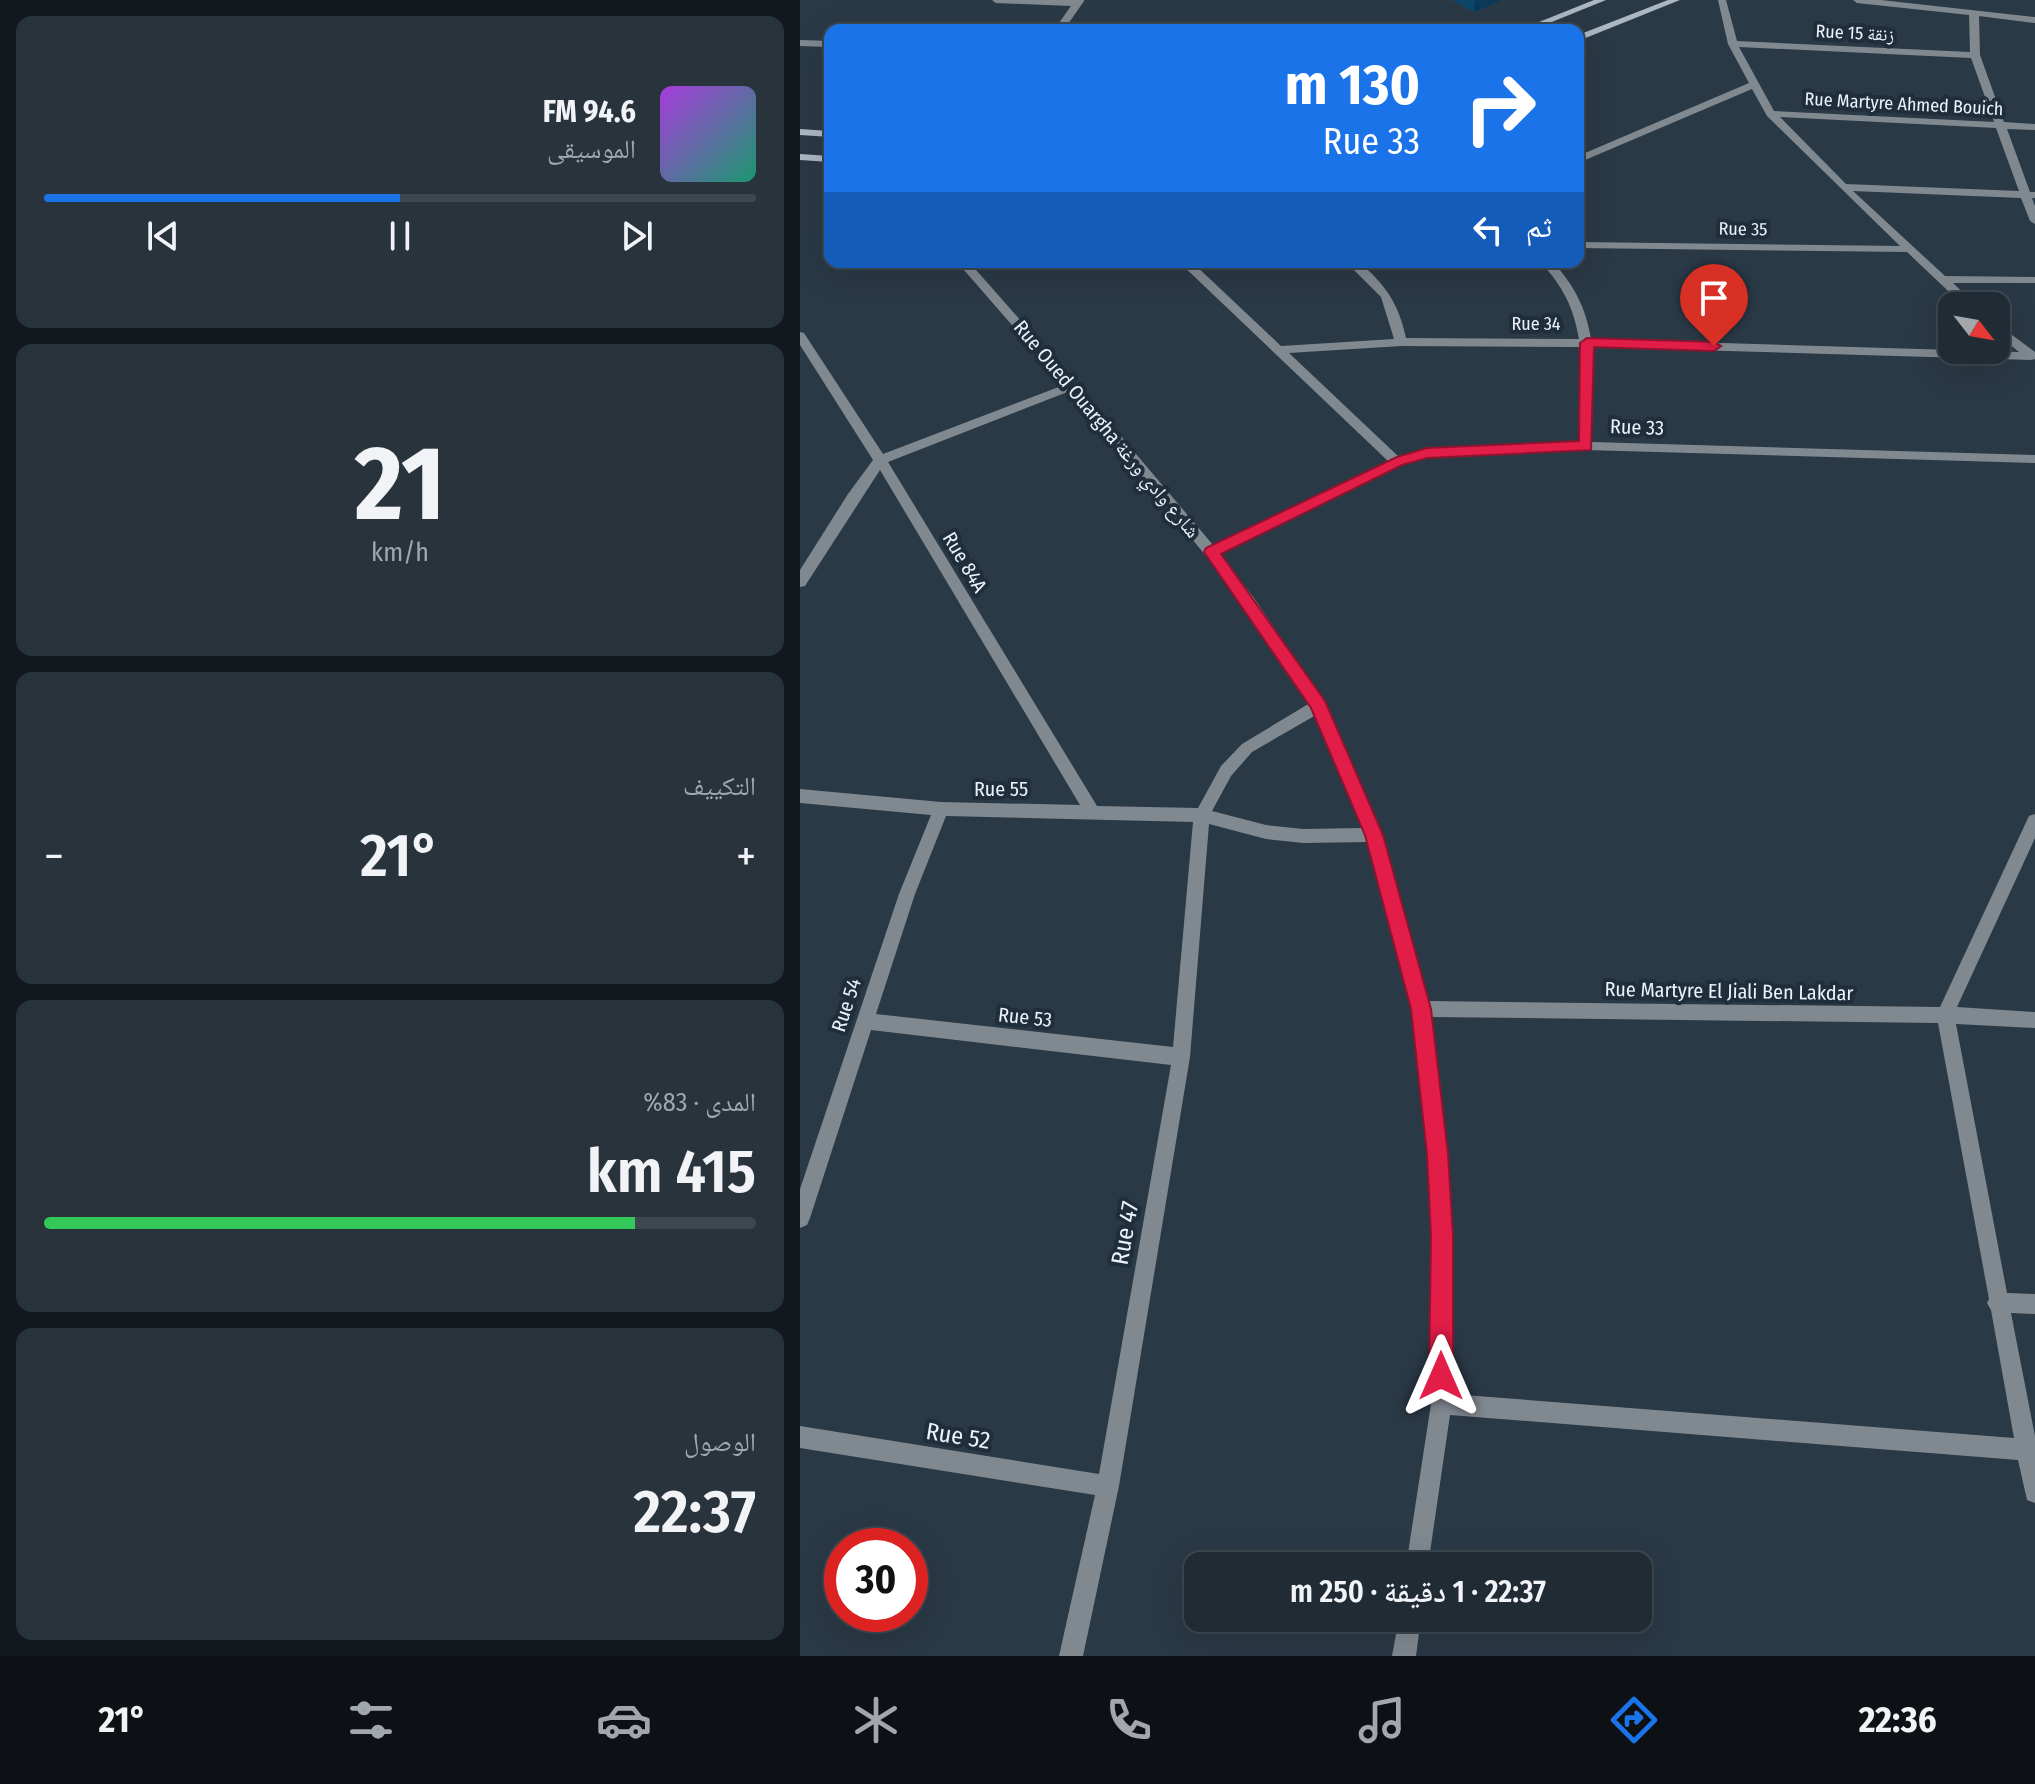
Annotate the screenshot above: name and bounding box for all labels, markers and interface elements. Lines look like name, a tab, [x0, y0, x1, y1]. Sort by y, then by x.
street label: Rue 15 زنقة	[1815, 20, 1895, 46]
text: 130 m	[1285, 52, 1420, 119]
icon: right	[1448, 56, 1552, 160]
street label: Rue Martyre Ahmed Bouich	[1804, 88, 2004, 120]
text: 94.6 FM	[543, 94, 636, 130]
text: Rue 33	[1323, 120, 1420, 164]
text: الموسيقى	[547, 134, 636, 165]
icon: left	[1466, 208, 1510, 252]
text: ثم	[1526, 209, 1552, 245]
icon: previous	[141, 214, 185, 258]
icon: pause	[378, 214, 422, 258]
icon: next	[615, 214, 659, 258]
street label: Rue 35	[1718, 218, 1768, 240]
pin	[1680, 264, 1748, 346]
icon: arrive	[1692, 276, 1736, 320]
north arrow	[1938, 292, 2010, 364]
map controls	[1938, 292, 2010, 364]
street label: Rue 34	[1511, 313, 1561, 335]
street label: Rue Oued Ouargha شارع وادي ورغة	[1006, 315, 1205, 545]
street label: Rue 33	[1610, 414, 1664, 440]
text: 21	[355, 422, 445, 547]
street label: Rue 84A	[938, 527, 993, 597]
text: km/h	[371, 537, 429, 568]
text: التكييف	[683, 771, 756, 802]
street label: Rue 55	[974, 777, 1028, 801]
text: 21°	[360, 820, 440, 892]
text: −	[44, 830, 64, 883]
text: +	[736, 830, 756, 883]
street label: Rue 54	[826, 975, 866, 1035]
street label: Rue Martyre El Jiali Ben Lakdar	[1604, 977, 1854, 1005]
street label: Rue 53	[997, 1002, 1053, 1032]
text: المدى · 83%	[643, 1087, 756, 1118]
text: 415 km	[587, 1136, 756, 1208]
street label: Rue 47	[1106, 1199, 1144, 1267]
position arrow	[1399, 1334, 1483, 1418]
street label: Rue 52	[924, 1417, 992, 1455]
text: الوصول	[684, 1427, 756, 1458]
text: 22:37	[633, 1476, 756, 1548]
speed limit sign: 30	[824, 1528, 928, 1632]
text: 22:37 · 1 دقيقة · 250 m	[1290, 1574, 1546, 1610]
icon: filters	[343, 1692, 399, 1748]
icon: car	[596, 1692, 652, 1748]
icon: climate	[848, 1692, 904, 1748]
icon: phone	[1101, 1692, 1157, 1748]
icon: music	[1354, 1692, 1410, 1748]
icon: directions	[1606, 1692, 1662, 1748]
text: 21°	[98, 1698, 147, 1742]
text: 22:36	[1859, 1698, 1937, 1742]

